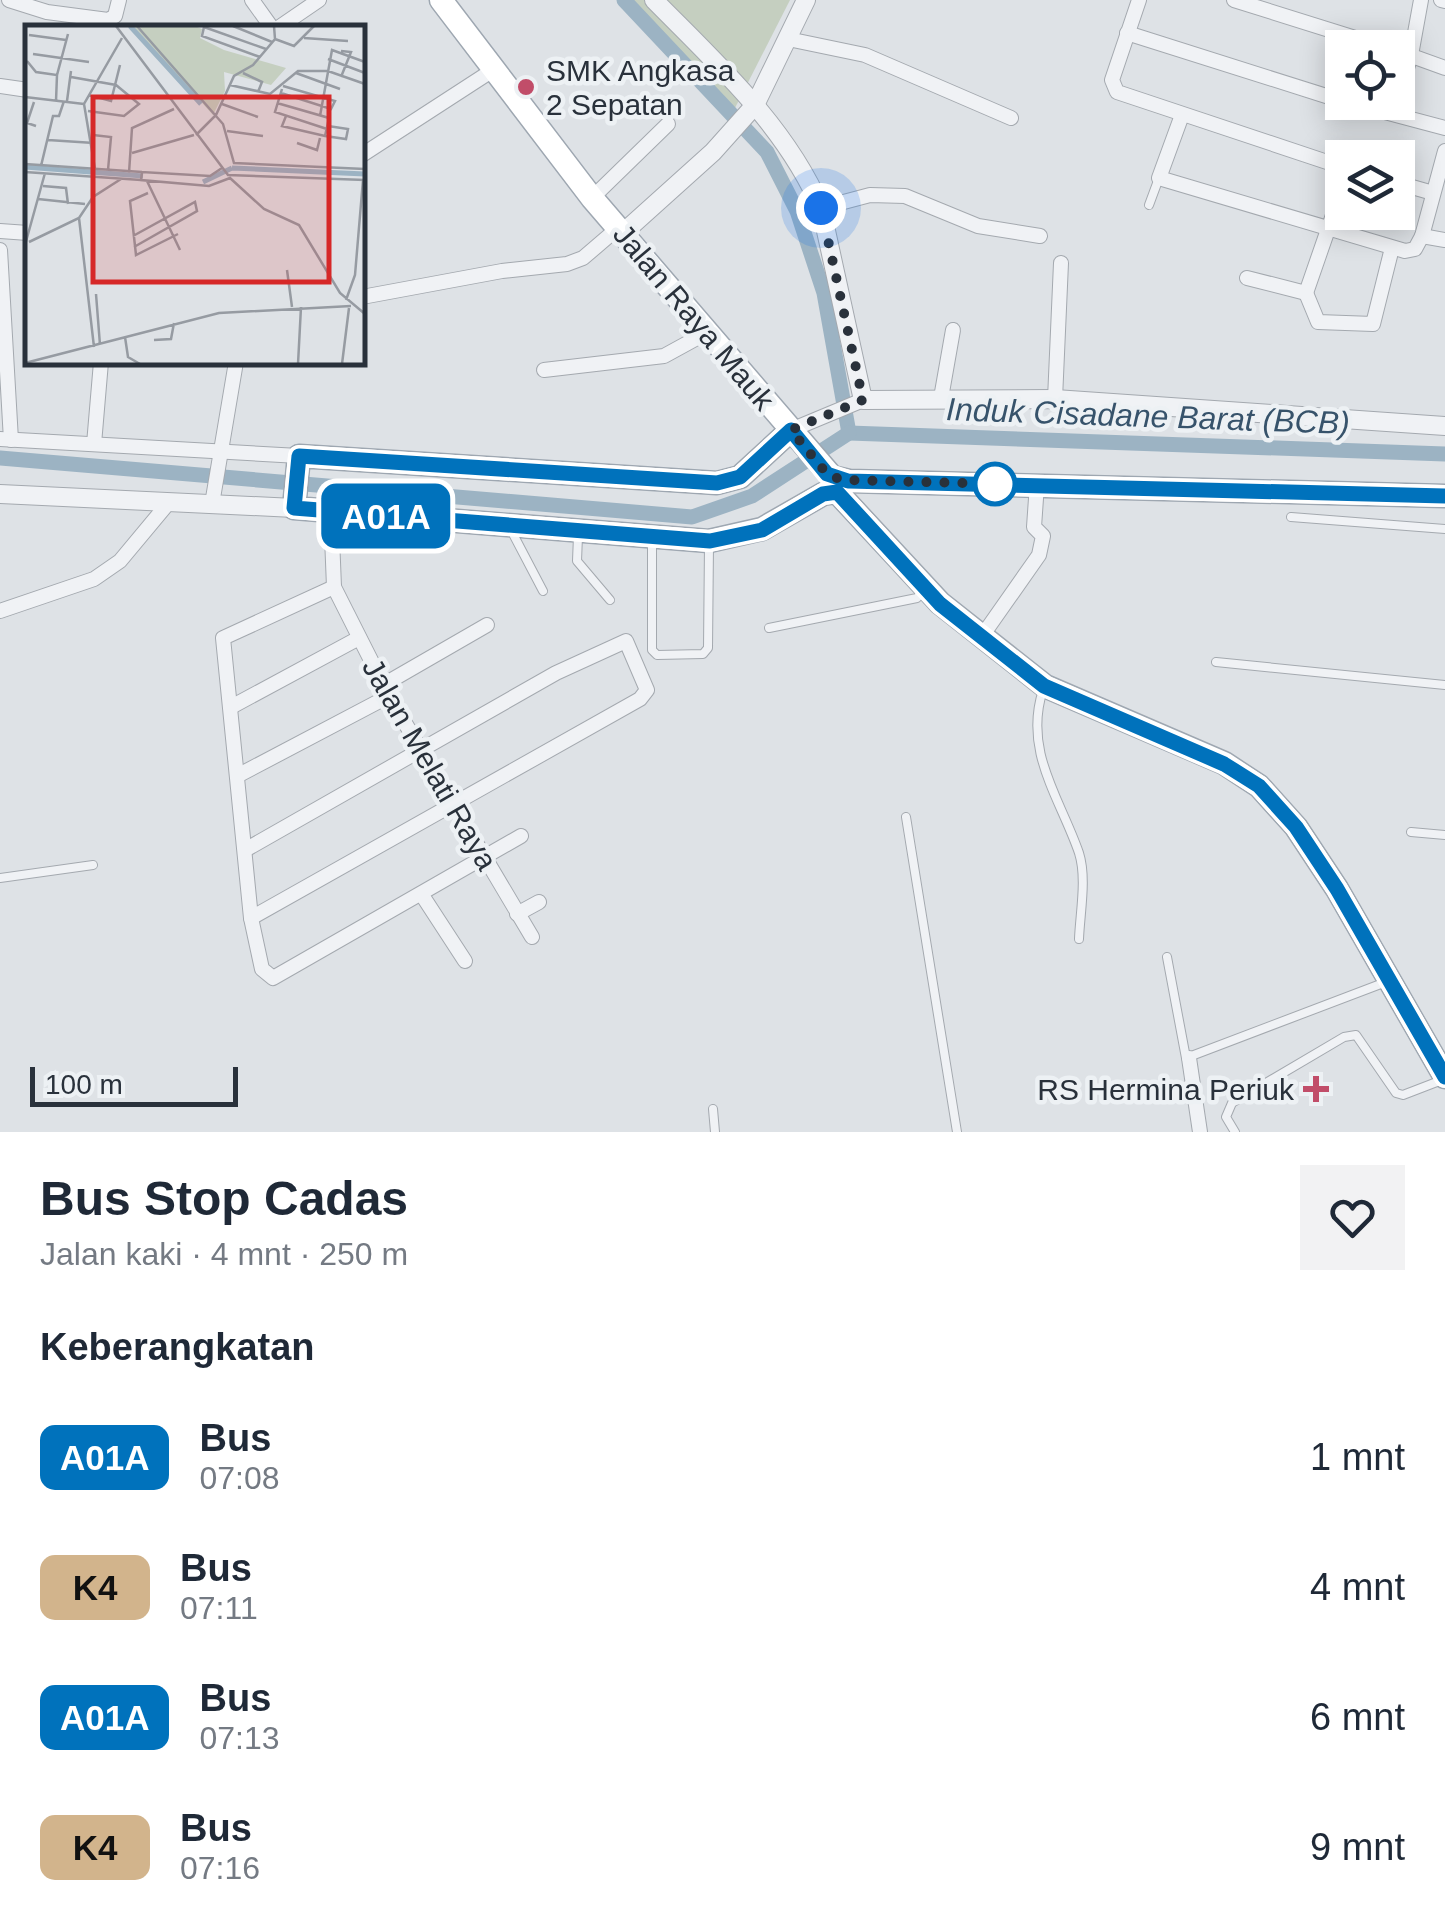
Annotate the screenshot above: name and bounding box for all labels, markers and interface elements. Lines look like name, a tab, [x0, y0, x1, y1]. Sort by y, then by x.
inset map	[25, 25, 365, 365]
map controls	[1325, 30, 1415, 230]
button: locate	[1325, 30, 1415, 120]
place label: SMK Angkasa 2 Sepatan	[546, 54, 735, 121]
marker: SMK Angkasa 2 Sepatan	[515, 76, 537, 98]
button: layers	[1325, 140, 1415, 230]
your location	[796, 183, 846, 233]
street label: Jalan Raya Mauk	[607, 218, 782, 417]
water label: Induk Cisadane Barat (BCB)	[946, 391, 1350, 441]
unlabelled marker	[974, 463, 1016, 505]
line badge: A01A	[316, 484, 456, 548]
text: A01A	[341, 497, 431, 536]
street label: Jalan Melati Raya	[356, 652, 504, 876]
scale bar	[30, 1062, 238, 1106]
text: 100 m	[45, 1069, 123, 1100]
place label: RS Hermina Periuk	[1037, 1073, 1295, 1106]
marker: RS Hermina Periuk	[1303, 1076, 1329, 1102]
button: heart	[1300, 1165, 1405, 1270]
text: Bus Stop Cadas	[40, 1172, 408, 1225]
text: Jalan kaki · 4 mnt · 250 m	[40, 1236, 408, 1272]
text: Keberangkatan	[40, 1326, 315, 1368]
text: Bus	[199, 1417, 271, 1459]
text: 1 mnt	[1310, 1436, 1405, 1478]
text: A01A	[60, 1438, 149, 1477]
text: 07:08	[199, 1460, 280, 1496]
text: Bus	[180, 1547, 252, 1589]
text: 4 mnt	[1310, 1566, 1405, 1608]
text: K4	[73, 1568, 117, 1607]
text: 07:11	[180, 1590, 258, 1626]
text: Bus	[199, 1677, 271, 1719]
text: 6 mnt	[1310, 1696, 1405, 1738]
text: A01A	[60, 1698, 149, 1737]
text: 07:13	[199, 1720, 280, 1756]
text: Bus	[180, 1807, 252, 1849]
text: 9 mnt	[1310, 1826, 1405, 1868]
text: K4	[73, 1828, 117, 1867]
text: 07:16	[180, 1850, 260, 1886]

